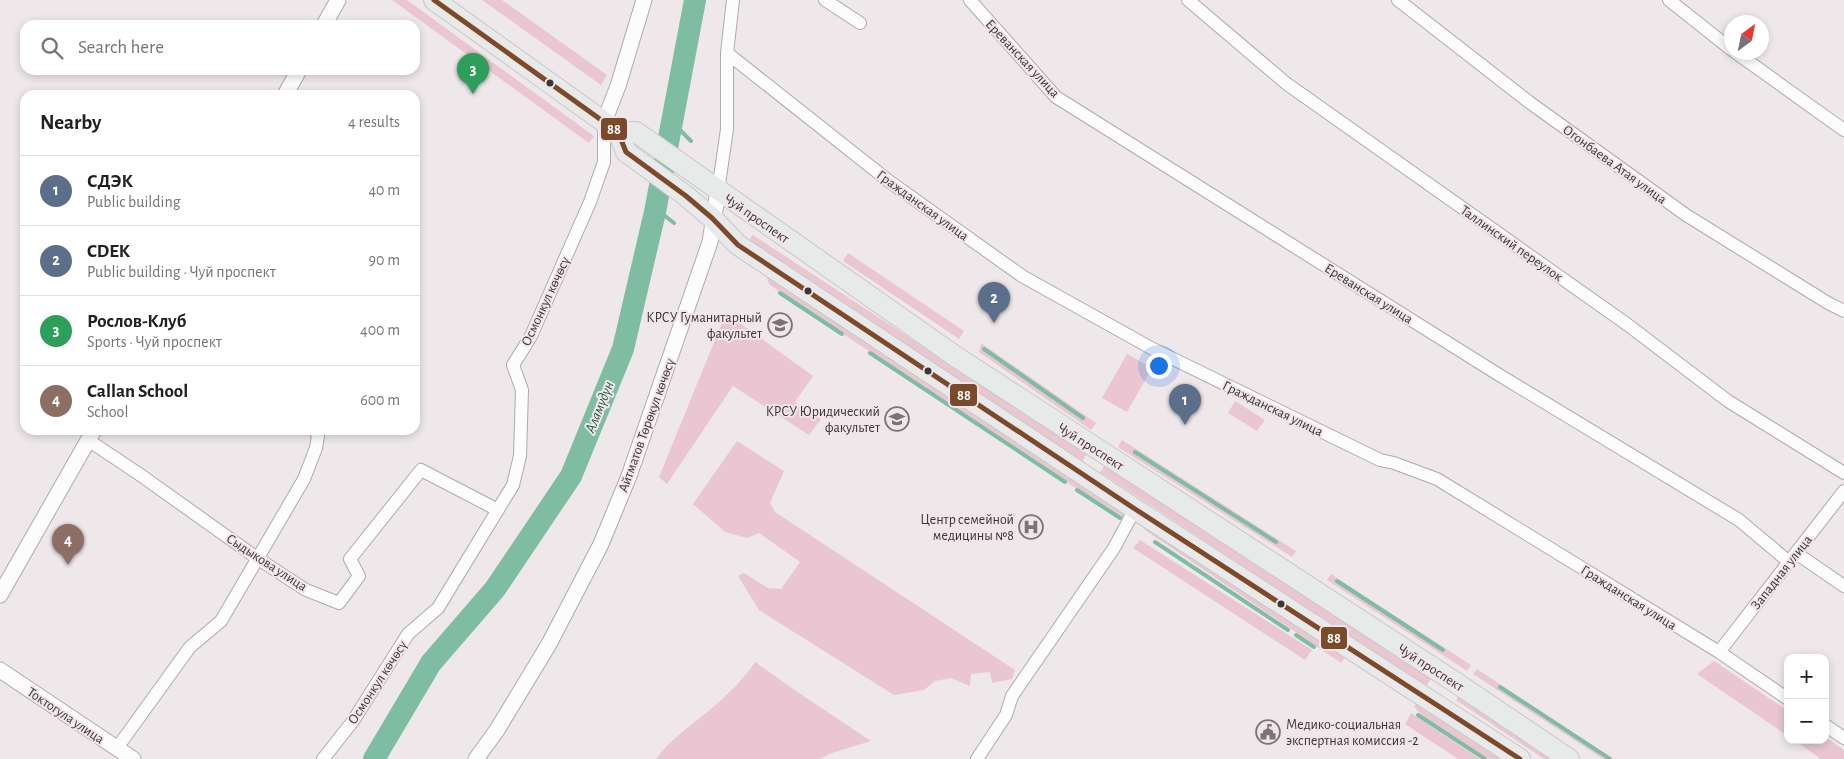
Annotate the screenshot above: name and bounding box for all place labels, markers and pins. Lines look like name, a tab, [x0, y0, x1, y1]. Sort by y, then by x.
pin: 3	[457, 53, 489, 94]
unlabelled marker	[545, 78, 555, 88]
pin: 2	[978, 282, 1010, 323]
unlabelled marker	[803, 286, 813, 296]
place label: КРСУ Гуманитарный факультет	[646, 311, 763, 341]
school or university icon: КРСУ Гуманитарный факультет	[767, 312, 793, 338]
unlabelled marker	[923, 366, 933, 376]
pin: 1	[1169, 384, 1201, 425]
place label: КРСУ Юридический факультет	[766, 405, 881, 435]
school or university icon: КРСУ Юридический факультет	[884, 406, 910, 432]
place label: Центр семейной медицины №8	[920, 513, 1014, 543]
hospital icon: Центр семейной медицины №8	[1018, 514, 1044, 540]
pin: 4	[52, 524, 84, 565]
unlabelled marker	[1276, 599, 1286, 609]
place label: Медико-социальная экспертная комиссия -2	[1286, 718, 1419, 748]
public building icon: Медико-социальная экспертная комиссия -2	[1255, 719, 1281, 745]

